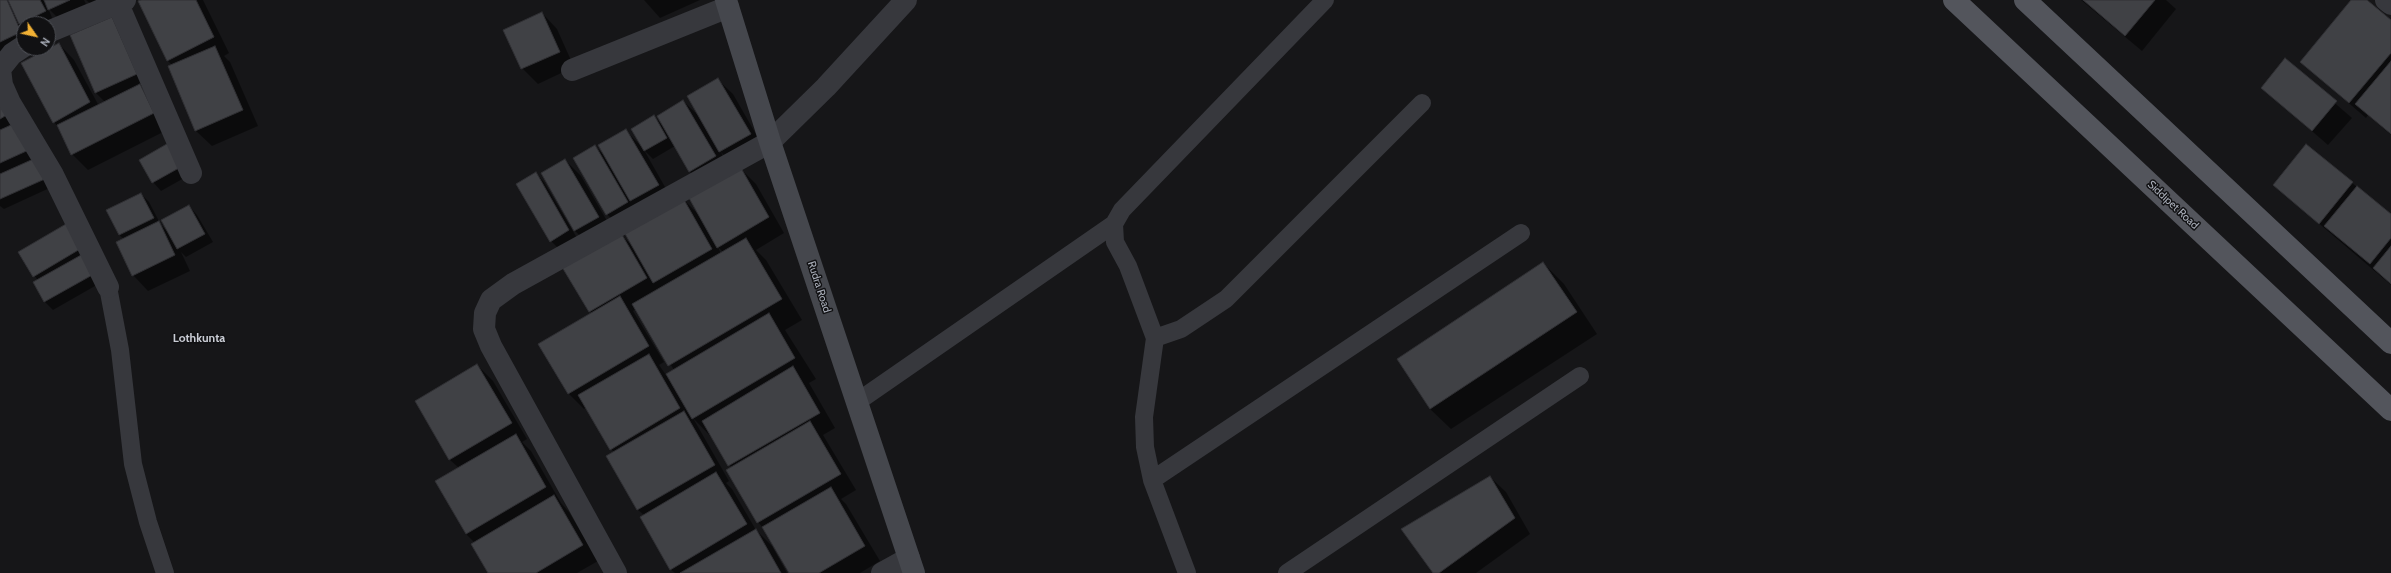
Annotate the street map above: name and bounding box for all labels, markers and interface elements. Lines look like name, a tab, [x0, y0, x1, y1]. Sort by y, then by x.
north arrow	[16, 16, 56, 56]
text: N	[37, 35, 53, 49]
street label: Siddipet Road	[2145, 178, 2201, 232]
street label: Rudra Road	[804, 260, 834, 314]
district label: Lothkunta	[173, 331, 225, 345]

